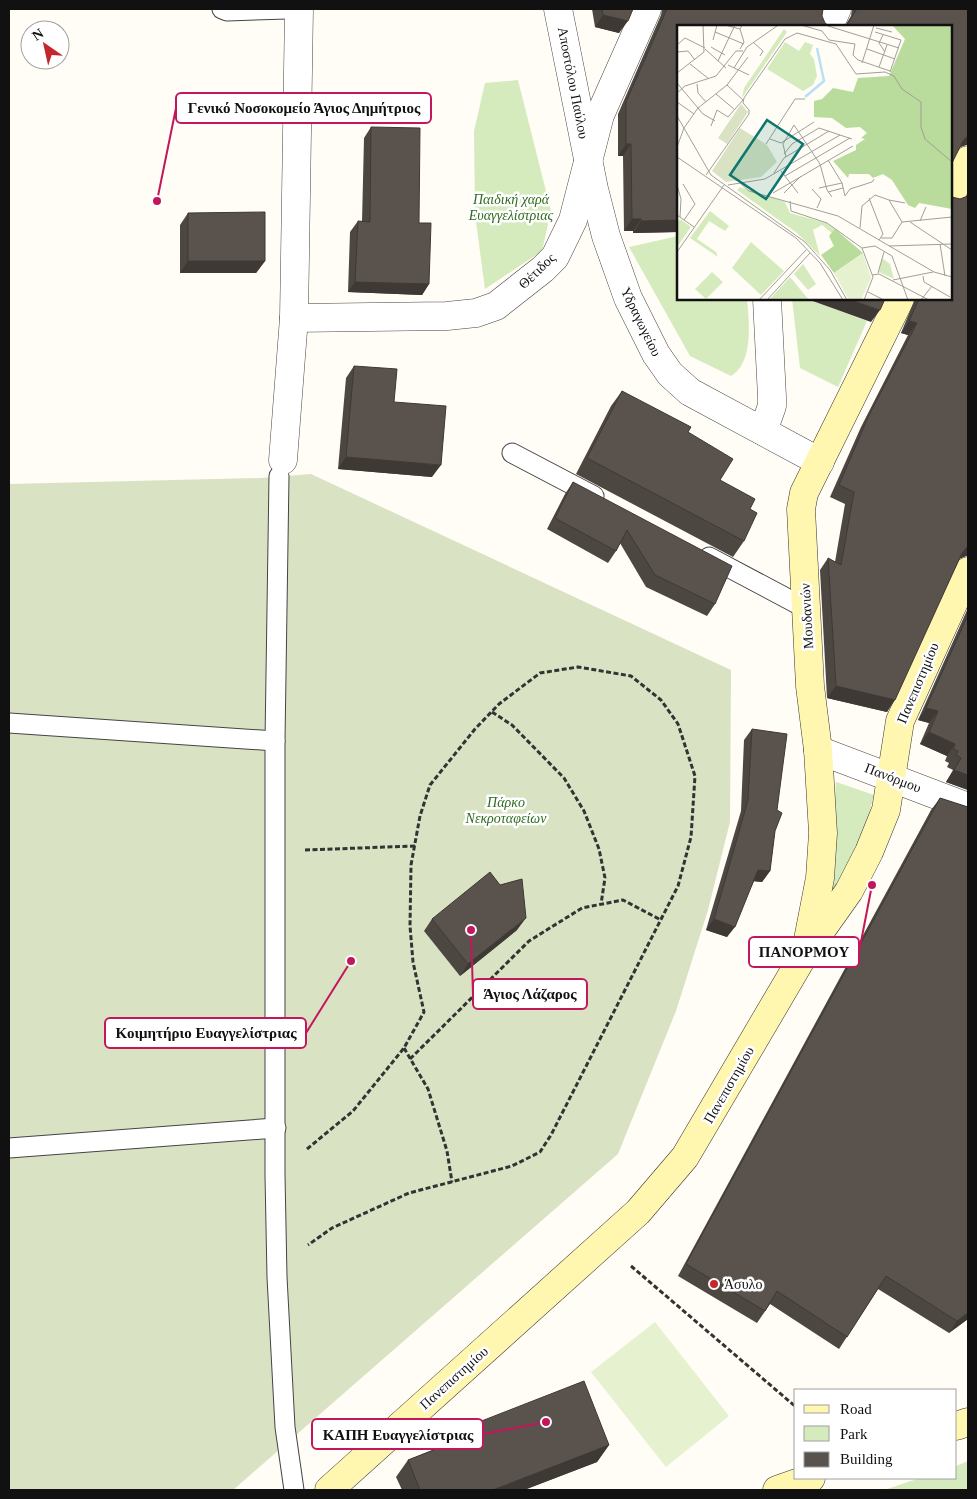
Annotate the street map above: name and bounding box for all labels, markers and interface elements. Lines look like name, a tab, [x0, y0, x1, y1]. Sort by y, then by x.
north arrow	[20, 20, 70, 70]
inset map	[677, 25, 952, 300]
text: N	[30, 26, 46, 44]
street label: Αποστόλου Παύλου	[555, 26, 591, 140]
callout: Γενικό Νοσοκομείο Άγιος Δημήτριος	[176, 93, 431, 123]
text: Γενικό Νοσοκομείο Άγιος Δημήτριος	[188, 100, 421, 116]
park label: Παιδική χαρά Ευαγγελίστριας	[468, 192, 554, 223]
street label: Θέτιδος	[516, 250, 559, 292]
street label: Υδραγωγείου	[618, 285, 664, 359]
street label: Μουδανιών	[798, 583, 816, 649]
street label: Πανεπιστημίου	[894, 640, 942, 726]
street label: Πανόρμου	[863, 760, 923, 796]
park label: Πάρκο Νεκροταφείων	[465, 795, 547, 826]
callout: ΠΑΝΟΡΜΟΥ	[749, 937, 859, 967]
text: ΠΑΝΟΡΜΟΥ	[759, 944, 849, 960]
callout: Άγιος Λάζαρος	[473, 979, 587, 1009]
text: Άγιος Λάζαρος	[483, 986, 577, 1002]
callout: Κοιμητήριο Ευαγγελίστριας	[105, 1018, 306, 1048]
text: Κοιμητήριο Ευαγγελίστριας	[116, 1025, 297, 1041]
street label: Πανεπιστημίου	[701, 1044, 757, 1126]
place label: Άσυλο	[724, 1277, 762, 1292]
marker: Άσυλο	[708, 1278, 720, 1290]
street label: Πανεπιστημίου	[417, 1344, 491, 1412]
legend	[794, 1389, 957, 1479]
text: Road	[840, 1401, 872, 1417]
callout: ΚΑΠΗ Ευαγγελίστριας	[312, 1419, 483, 1449]
text: Park	[840, 1426, 868, 1442]
text: ΚΑΠΗ Ευαγγελίστριας	[323, 1427, 474, 1443]
text: Building	[840, 1451, 893, 1467]

